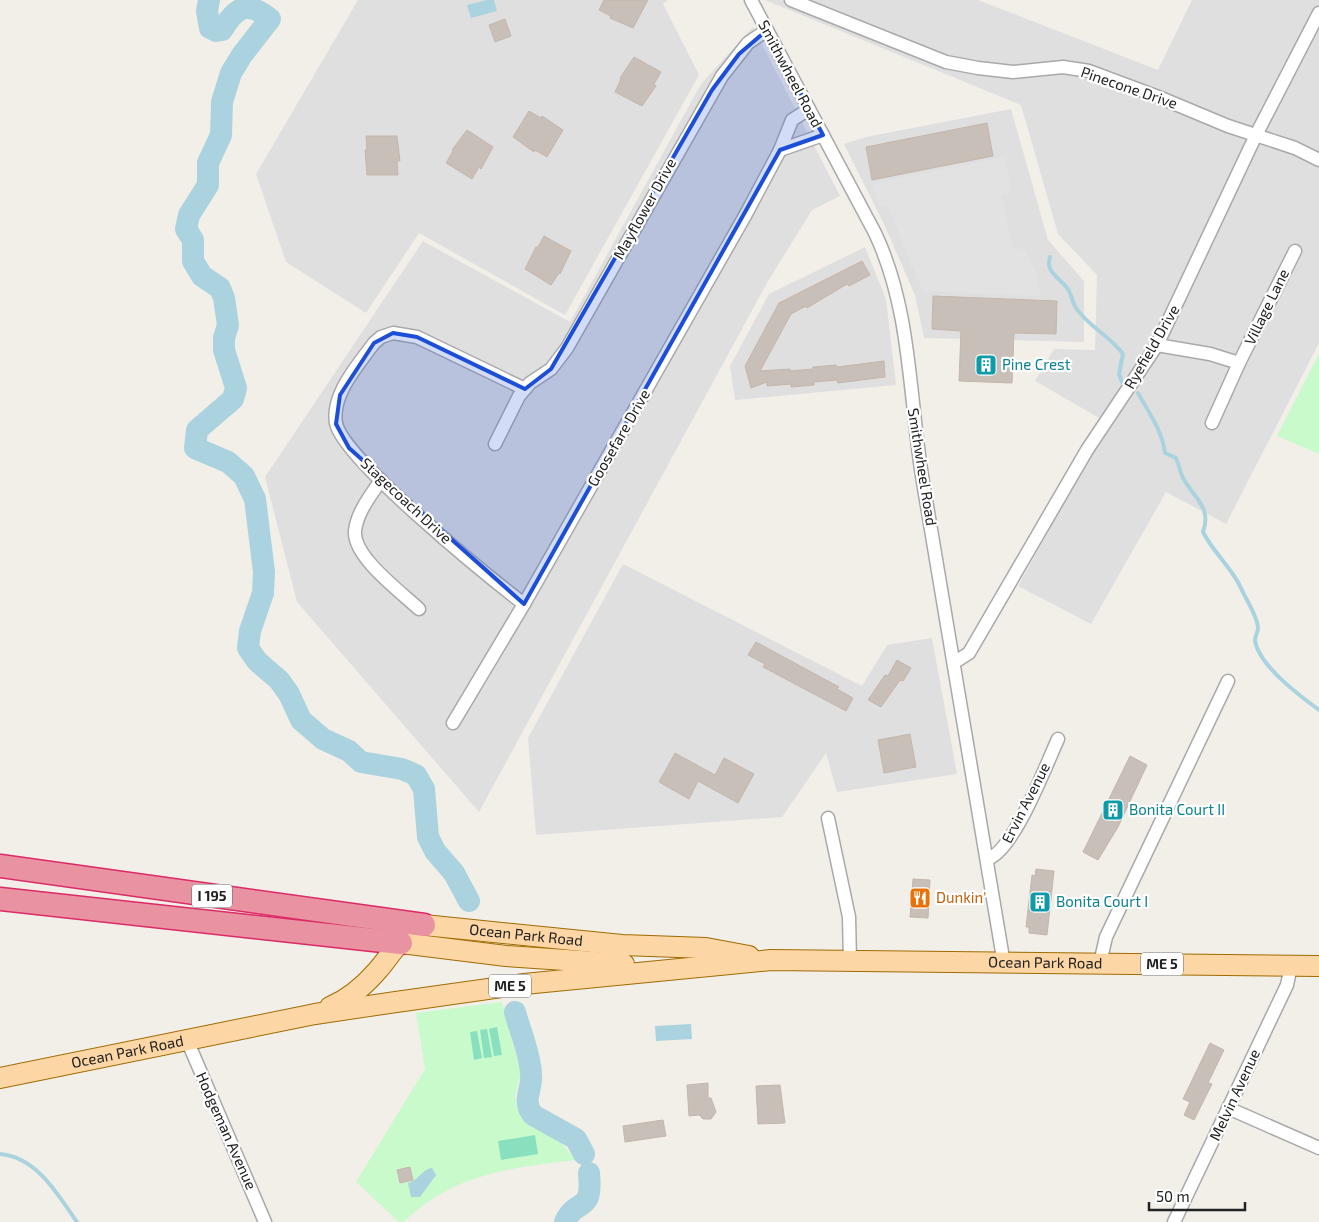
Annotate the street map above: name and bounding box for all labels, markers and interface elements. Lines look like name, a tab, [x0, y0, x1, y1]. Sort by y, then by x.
street label: Smithwheel Road	[755, 17, 827, 130]
street label: Pinecone Drive	[1079, 62, 1180, 112]
street label: Mayflower Drive	[609, 155, 679, 262]
street label: Village Lane	[1240, 266, 1292, 348]
street label: Ryefield Drive	[1120, 301, 1183, 392]
building icon: Pine Crest	[974, 353, 998, 377]
place label: Pine Crest	[1002, 355, 1071, 373]
street label: Goosefare Drive	[583, 386, 653, 489]
street label: Smithwheel Road	[905, 407, 941, 527]
street label: Stagecoach Drive	[358, 454, 456, 547]
street label: Ervin Avenue	[997, 759, 1053, 846]
building icon: Bonita Court II	[1101, 798, 1125, 822]
place label: Bonita Court II	[1129, 800, 1225, 818]
road number: I 195	[192, 884, 232, 908]
restaurant icon: Dunkin'	[908, 886, 932, 910]
place label: Dunkin'	[936, 888, 986, 906]
building icon: Bonita Court I	[1028, 890, 1052, 914]
place label: Bonita Court I	[1056, 892, 1148, 910]
street label: Ocean Park Road	[468, 920, 584, 949]
street label: Ocean Park Road	[988, 952, 1102, 972]
road number: ME 5	[1141, 952, 1183, 976]
road number: ME 5	[489, 974, 531, 998]
street label: Ocean Park Road	[69, 1031, 185, 1071]
street label: Melvin Avenue	[1205, 1046, 1263, 1143]
street label: Hodgeman Avenue	[193, 1069, 261, 1192]
scale bar	[1149, 1180, 1245, 1212]
text: 50 m	[1156, 1187, 1190, 1205]

